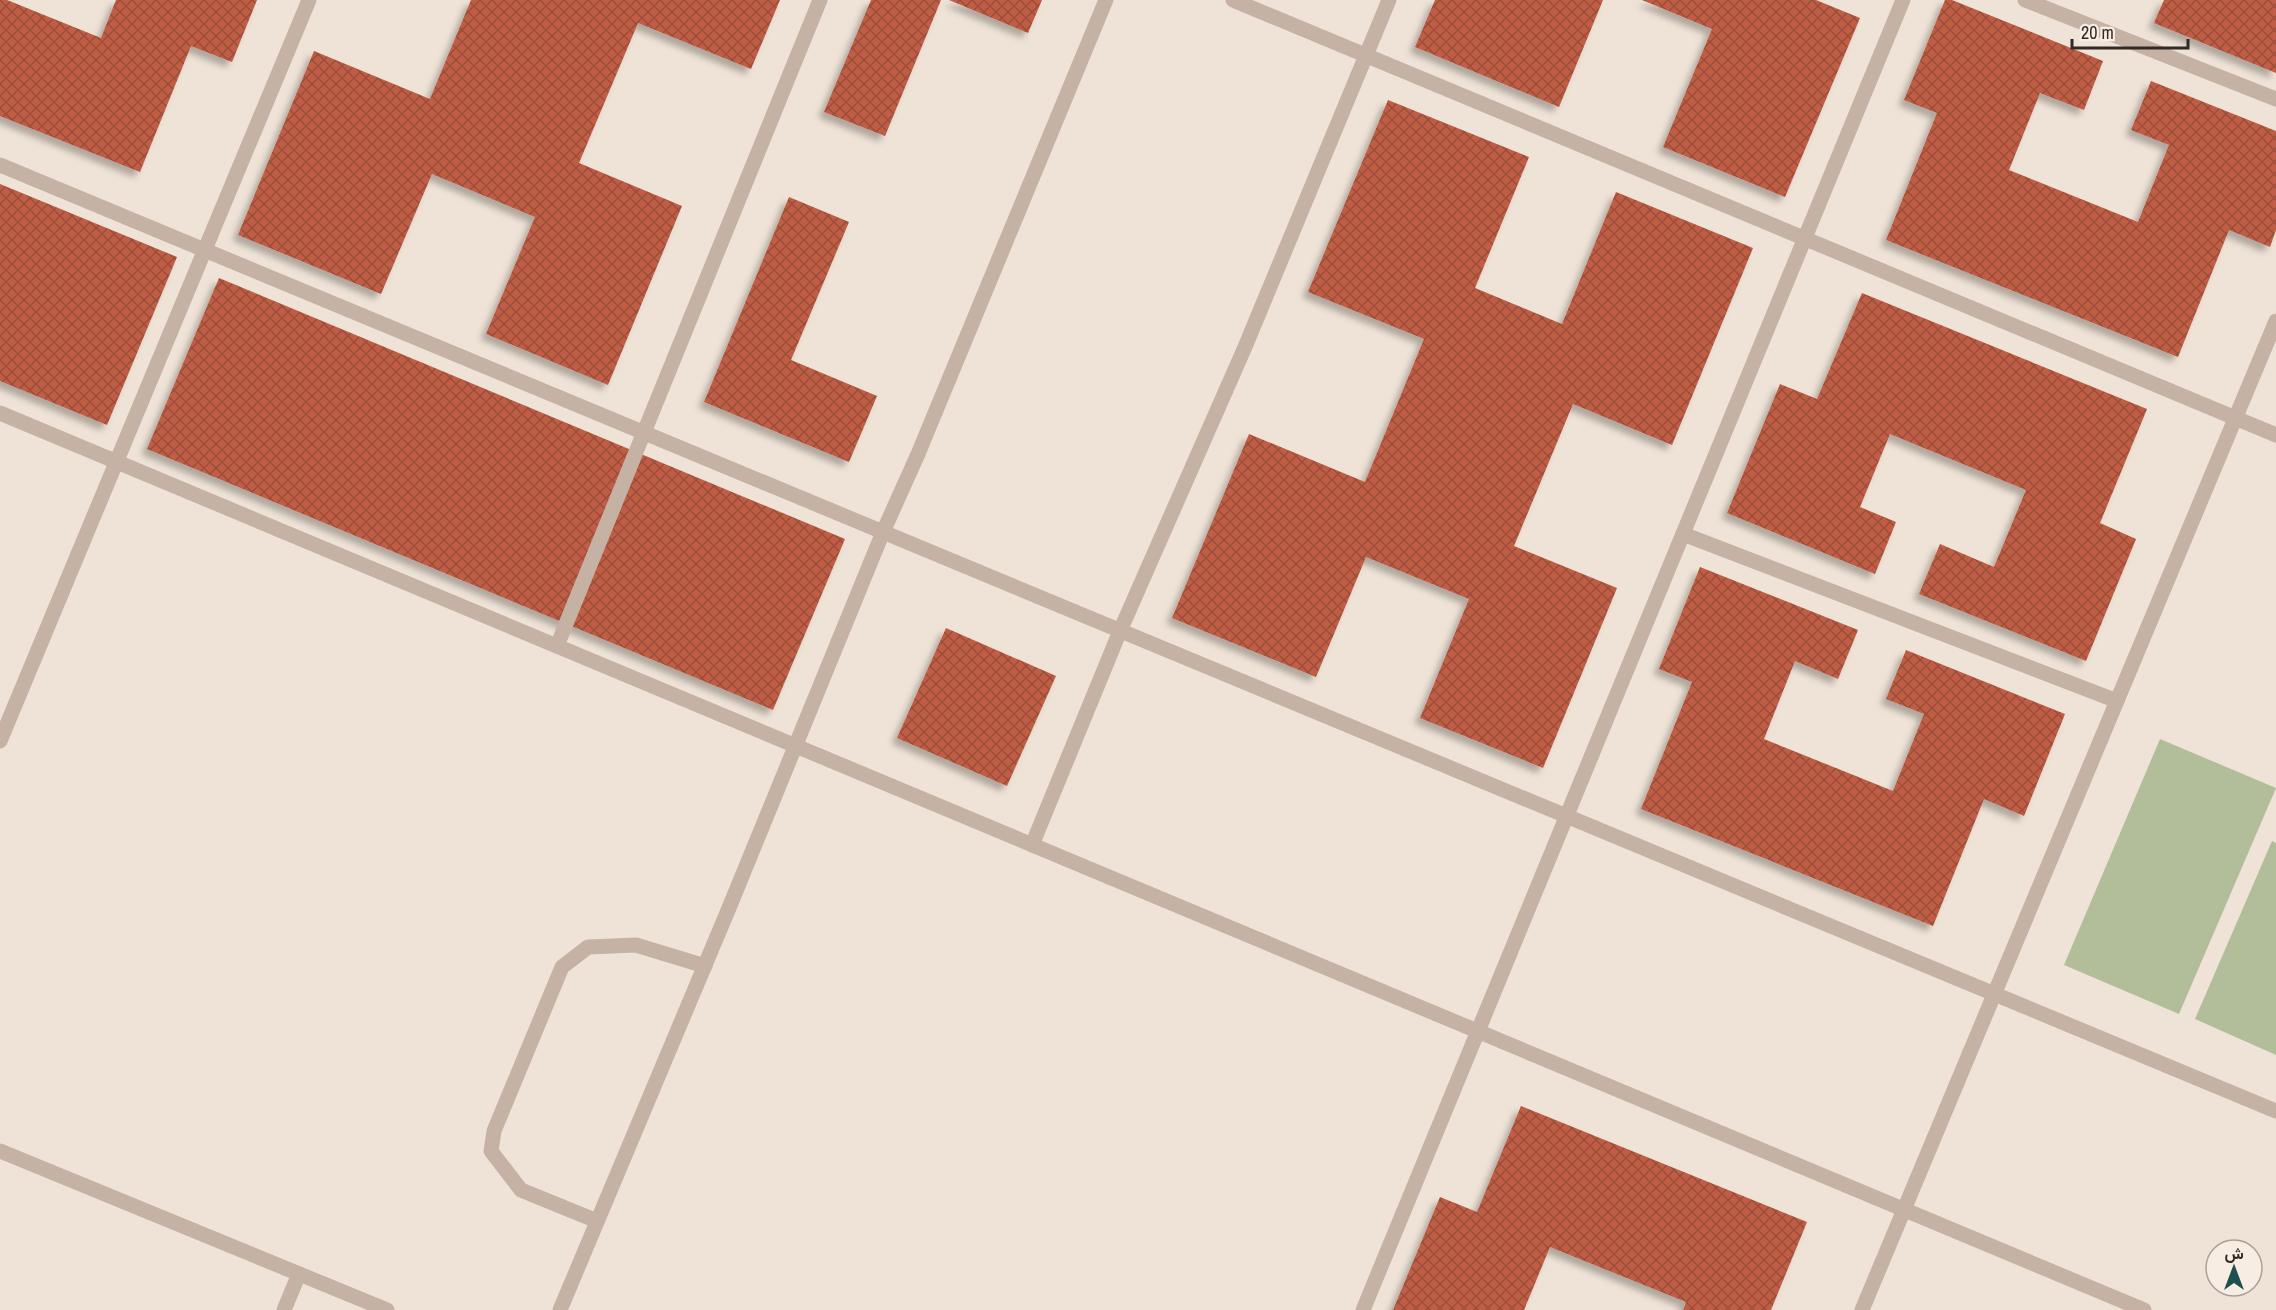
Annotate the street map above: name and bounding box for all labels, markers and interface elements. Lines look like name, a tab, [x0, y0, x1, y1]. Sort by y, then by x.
scale bar	[2072, 12, 2188, 50]
text: 20 m	[2081, 20, 2114, 45]
north arrow	[2204, 1238, 2264, 1298]
text: ش	[2224, 1242, 2244, 1264]

